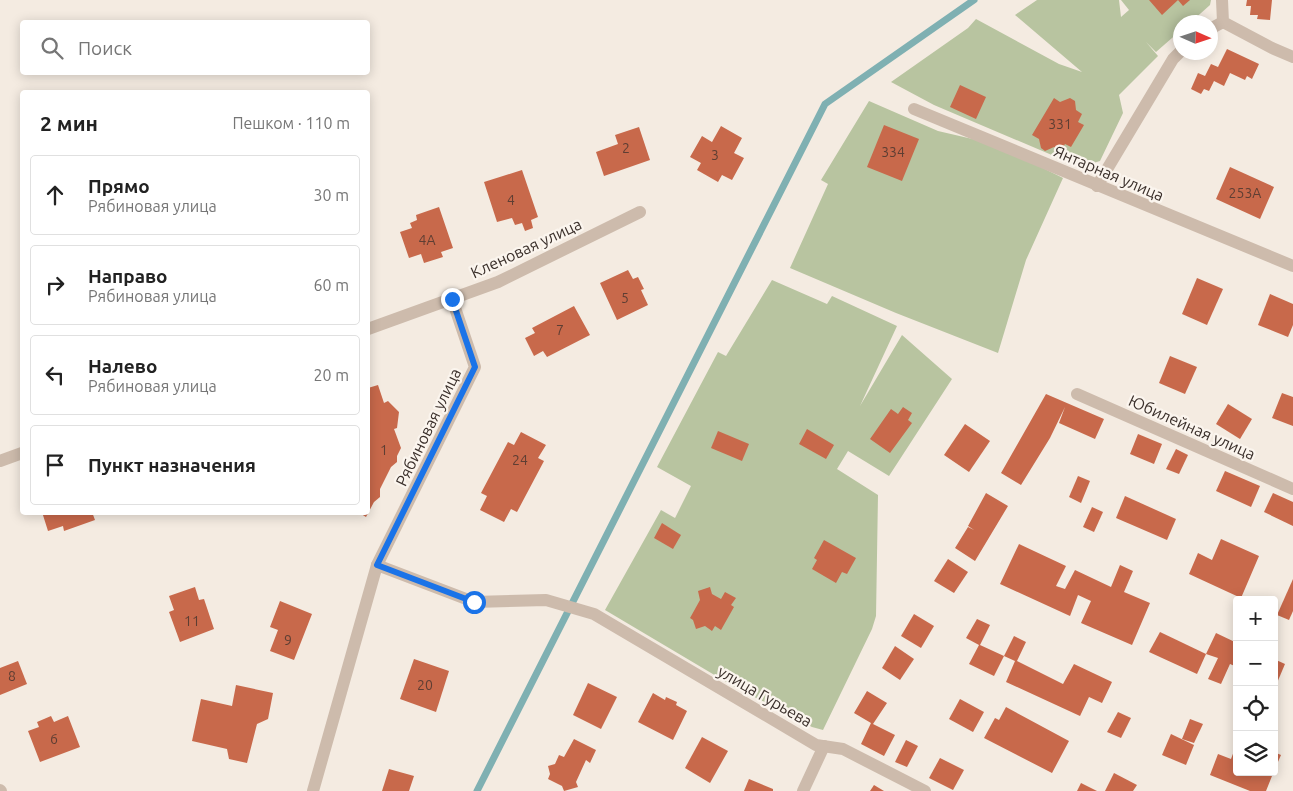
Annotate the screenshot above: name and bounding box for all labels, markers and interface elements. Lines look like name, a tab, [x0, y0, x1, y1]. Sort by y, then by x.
north arrow	[1173, 15, 1218, 60]
search box	[20, 20, 370, 75]
icon: search	[38, 34, 66, 62]
text: Поиск	[78, 37, 132, 59]
text: 2 мин	[40, 111, 98, 135]
text: Пешком · 110 m	[232, 114, 350, 132]
house number: 331	[1048, 116, 1072, 132]
house number: 2	[622, 140, 630, 156]
street label: Янтарная улица	[1051, 142, 1167, 204]
house number: 334	[881, 144, 905, 160]
house number: 3	[711, 147, 719, 163]
text: Прямо	[88, 175, 150, 197]
icon: ahead	[41, 181, 69, 209]
house number: 253А	[1229, 185, 1261, 201]
text: 30 m	[313, 186, 349, 204]
house number: 4	[507, 192, 515, 208]
text: Рябиновая улица	[88, 197, 217, 215]
street label: Кленовая улица	[468, 214, 584, 282]
house number: 4А	[419, 232, 436, 248]
text: Направо	[88, 265, 168, 287]
icon: right	[41, 271, 69, 299]
text: 60 m	[313, 276, 349, 294]
text: Рябиновая улица	[88, 287, 217, 305]
route end	[441, 288, 464, 311]
house number: 5	[621, 290, 629, 306]
house number: 7	[556, 322, 564, 338]
text: Налево	[88, 355, 157, 377]
icon: left	[41, 361, 69, 389]
street label: Рябиновая улица	[392, 365, 464, 489]
text: 20 m	[313, 366, 349, 384]
text: Рябиновая улица	[88, 377, 217, 395]
street label: Юбилейная улица	[1126, 391, 1258, 463]
house number: 1	[380, 442, 388, 458]
icon: arrive	[41, 451, 69, 479]
house number: 24	[512, 452, 528, 468]
text: Пункт назначения	[88, 454, 256, 476]
route start	[463, 591, 486, 614]
map controls	[1233, 596, 1278, 776]
button: +	[1233, 596, 1278, 641]
house number: 11	[184, 613, 200, 629]
house number: 9	[284, 632, 292, 648]
button: −	[1233, 641, 1278, 686]
street label: улица Гурьева	[715, 662, 815, 730]
house number: 8	[8, 668, 16, 684]
house number: 20	[417, 677, 433, 693]
button: locate	[1233, 686, 1278, 731]
house number: 6	[50, 731, 58, 747]
button: layers	[1233, 731, 1278, 776]

